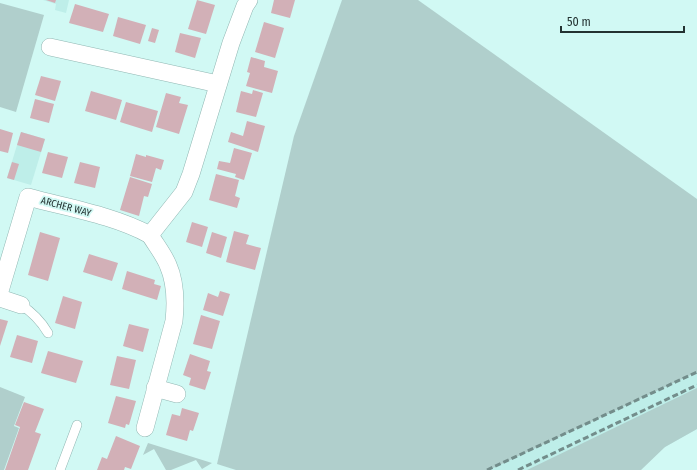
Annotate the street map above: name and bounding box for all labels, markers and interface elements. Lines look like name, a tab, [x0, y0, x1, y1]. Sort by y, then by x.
scale bar	[561, 8, 684, 34]
text: 50 m	[567, 15, 591, 29]
street label: ARCHER WAY	[40, 195, 92, 219]

